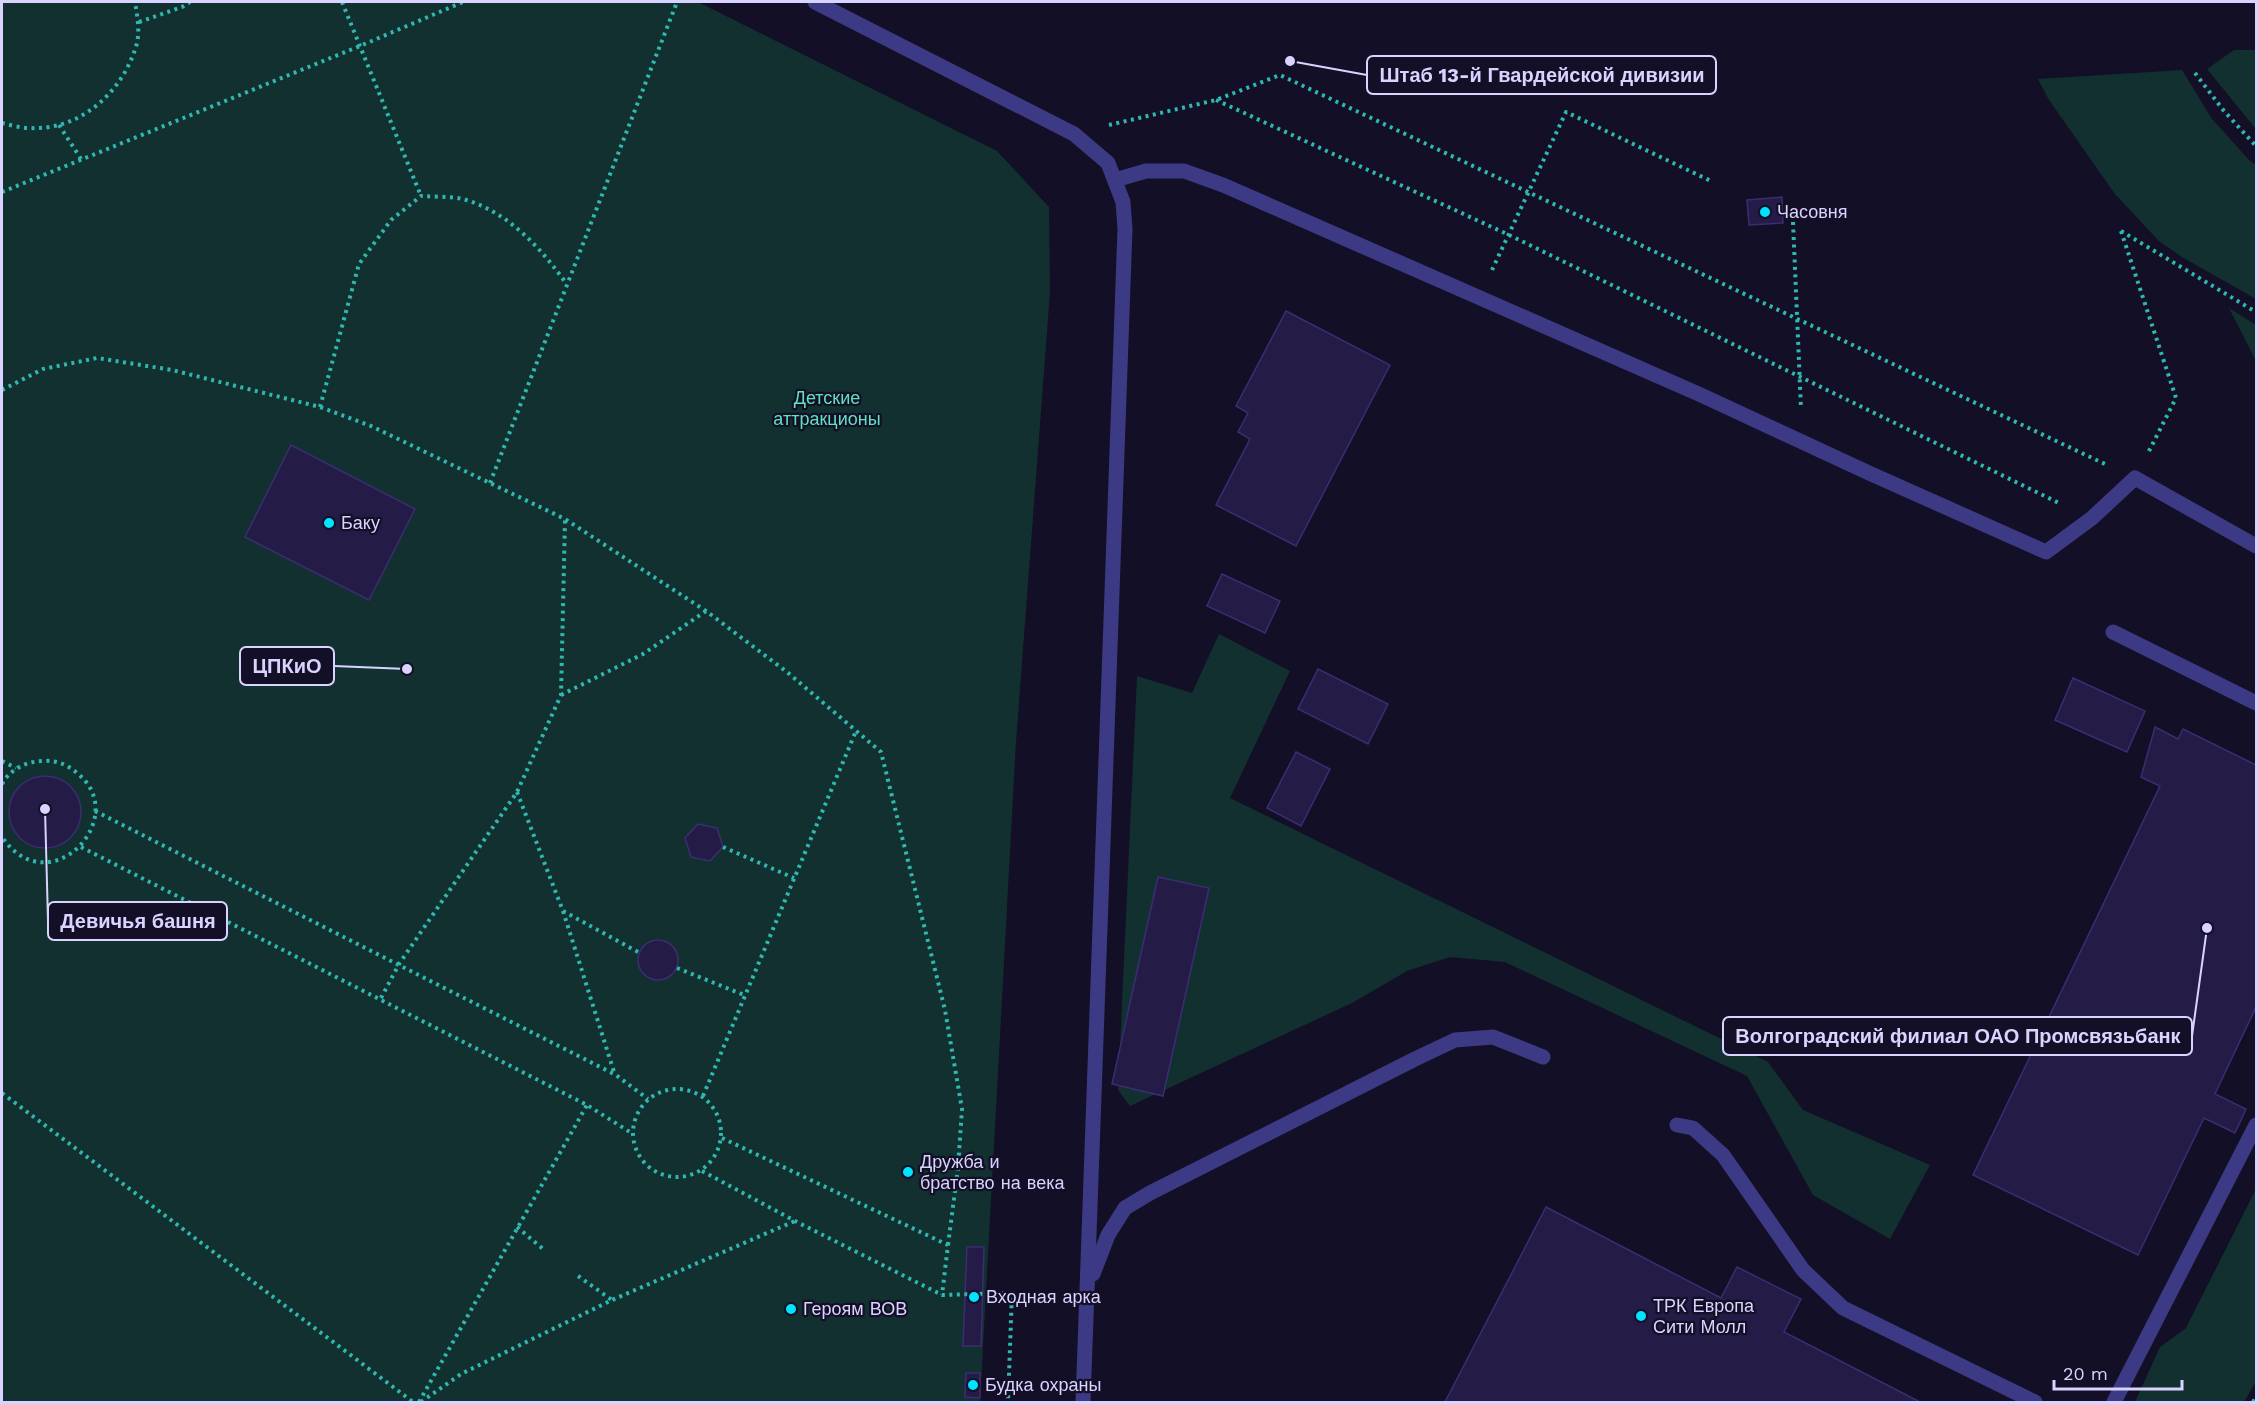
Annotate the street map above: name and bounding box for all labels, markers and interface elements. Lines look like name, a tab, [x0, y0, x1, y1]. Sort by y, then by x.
callout: Штаб 13-й Гвардейской дивизии	[1367, 56, 1716, 94]
text: Штаб 13-й Гвардейской дивизии	[1379, 63, 1705, 87]
place label: Часовня	[1777, 201, 1847, 222]
marker: Часовня	[1758, 205, 1772, 219]
park label: Детские аттракционы	[773, 387, 881, 429]
place label: Баку	[341, 512, 380, 533]
marker: Баку	[322, 516, 336, 530]
callout: ЦПКиО	[240, 647, 334, 685]
text: ЦПКиО	[252, 654, 322, 678]
callout: Девичья башня	[48, 902, 227, 940]
text: Девичья башня	[60, 909, 216, 933]
callout: Волгоградский филиал ОАО Промсвязьбанк	[1723, 1017, 2192, 1055]
text: Волгоградский филиал ОАО Промсвязьбанк	[1735, 1024, 2182, 1048]
place label: Дружба и братство на века	[920, 1151, 1065, 1193]
marker: Дружба и братство на века	[901, 1165, 915, 1179]
place label: Входная арка	[986, 1286, 1102, 1307]
marker: Входная арка	[967, 1290, 981, 1304]
place label: ТРК Европа Сити Молл	[1653, 1295, 1755, 1337]
place label: Героям ВОВ	[803, 1298, 907, 1319]
marker: Героям ВОВ	[784, 1302, 798, 1316]
marker: ТРК Европа Сити Молл	[1634, 1309, 1648, 1323]
scale bar	[2054, 1353, 2182, 1391]
text: 20 m	[2063, 1363, 2108, 1384]
place label: Будка охраны	[985, 1374, 1101, 1395]
marker: Будка охраны	[966, 1378, 980, 1392]

